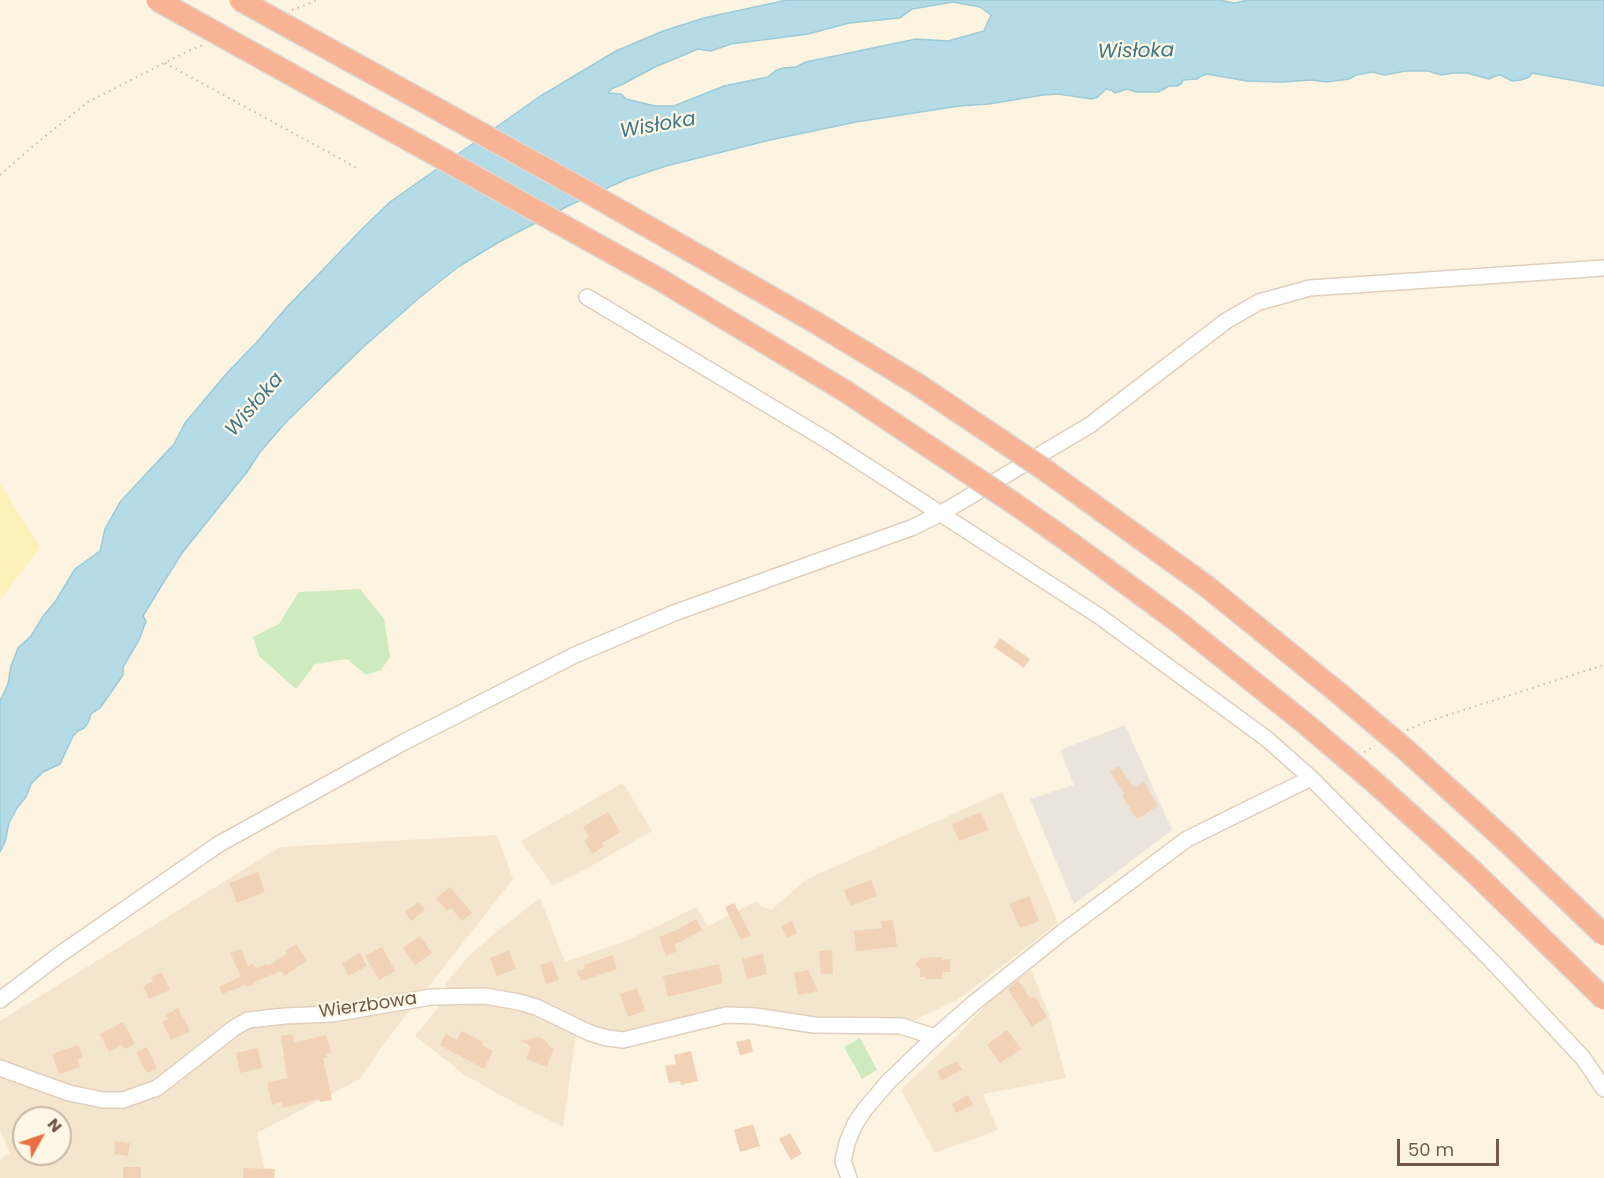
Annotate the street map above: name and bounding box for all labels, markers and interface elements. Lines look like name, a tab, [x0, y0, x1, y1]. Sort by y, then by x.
water label: Wisłoka	[1098, 39, 1174, 65]
water label: Wisłoka	[618, 108, 698, 144]
water label: Wisłoka	[221, 368, 289, 442]
street label: Wierzbowa	[318, 988, 418, 1024]
north arrow	[12, 1106, 72, 1166]
text: N	[42, 1113, 67, 1137]
scale bar	[1400, 1127, 1502, 1165]
text: 50 m	[1408, 1137, 1454, 1162]

